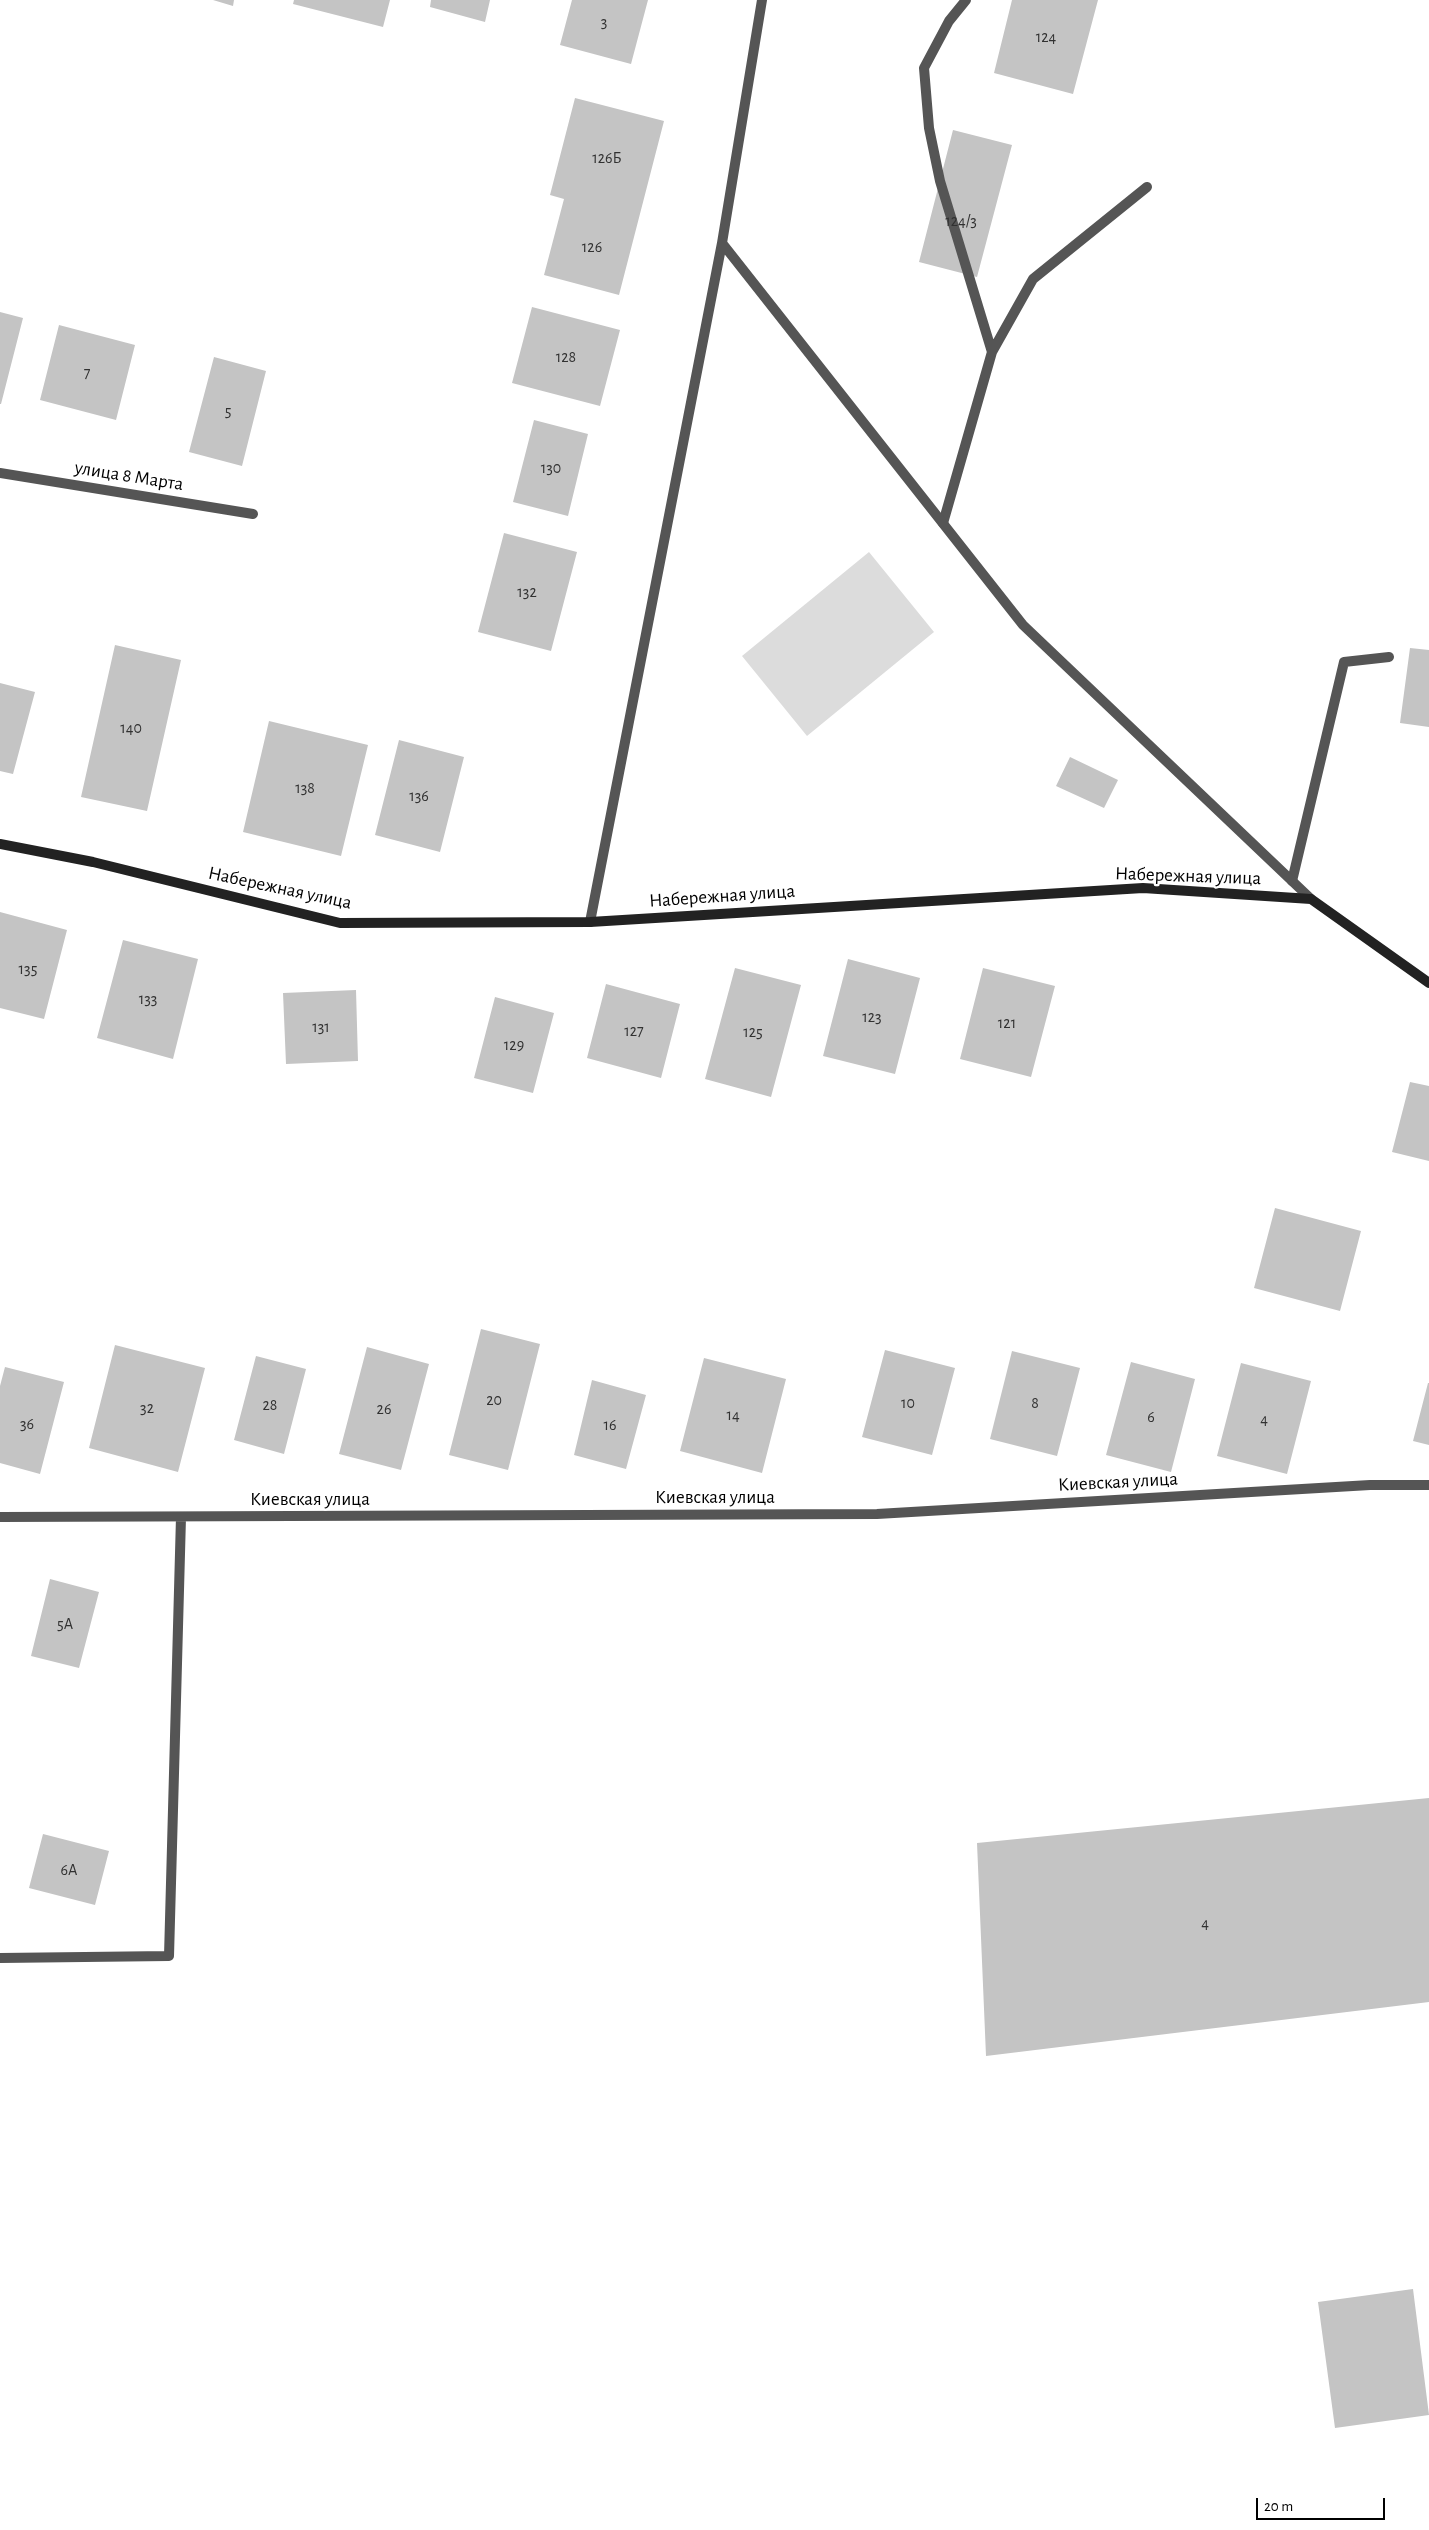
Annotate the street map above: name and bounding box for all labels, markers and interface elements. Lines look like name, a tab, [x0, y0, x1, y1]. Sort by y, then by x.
house number: 3	[601, 12, 607, 32]
house number: 124	[1036, 27, 1056, 47]
house number: 126Б	[592, 148, 622, 168]
house number: 124/3	[945, 211, 977, 231]
house number: 126	[582, 237, 602, 257]
house number: 128	[556, 347, 576, 367]
house number: 7	[84, 363, 90, 383]
house number: 5	[225, 401, 231, 421]
street label: улица 8 Марта	[73, 456, 185, 496]
house number: 130	[541, 458, 561, 478]
house number: 132	[517, 582, 537, 602]
house number: 140	[120, 718, 142, 738]
house number: 138	[295, 778, 315, 798]
house number: 136	[409, 786, 429, 806]
street label: Набережная улица	[206, 862, 354, 914]
street label: Набережная улица	[1114, 862, 1262, 890]
street label: Набережная улица	[648, 880, 796, 912]
house number: 135	[19, 959, 37, 979]
house number: 133	[139, 989, 157, 1009]
house number: 123	[862, 1007, 882, 1027]
house number: 121	[998, 1013, 1016, 1033]
house number: 131	[312, 1017, 330, 1037]
house number: 127	[624, 1021, 644, 1041]
house number: 125	[743, 1022, 763, 1042]
house number: 129	[504, 1035, 524, 1055]
house number: 20	[486, 1390, 502, 1410]
house number: 10	[901, 1393, 915, 1413]
house number: 8	[1031, 1393, 1039, 1413]
house number: 28	[263, 1395, 277, 1415]
house number: 32	[140, 1398, 154, 1418]
house number: 26	[377, 1399, 391, 1419]
house number: 14	[726, 1405, 740, 1425]
house number: 6	[1147, 1407, 1155, 1427]
house number: 4	[1260, 1409, 1268, 1429]
house number: 36	[20, 1414, 34, 1434]
house number: 16	[603, 1415, 617, 1435]
street label: Киевская улица	[1057, 1467, 1179, 1497]
street label: Киевская улица	[655, 1486, 775, 1508]
street label: Киевская улица	[250, 1488, 370, 1510]
house number: 5А	[57, 1614, 73, 1634]
house number: 6А	[61, 1860, 77, 1880]
house number: 4	[1201, 1913, 1209, 1933]
scale bar	[1259, 2488, 1388, 2520]
text: 20 m	[1264, 2499, 1293, 2514]

